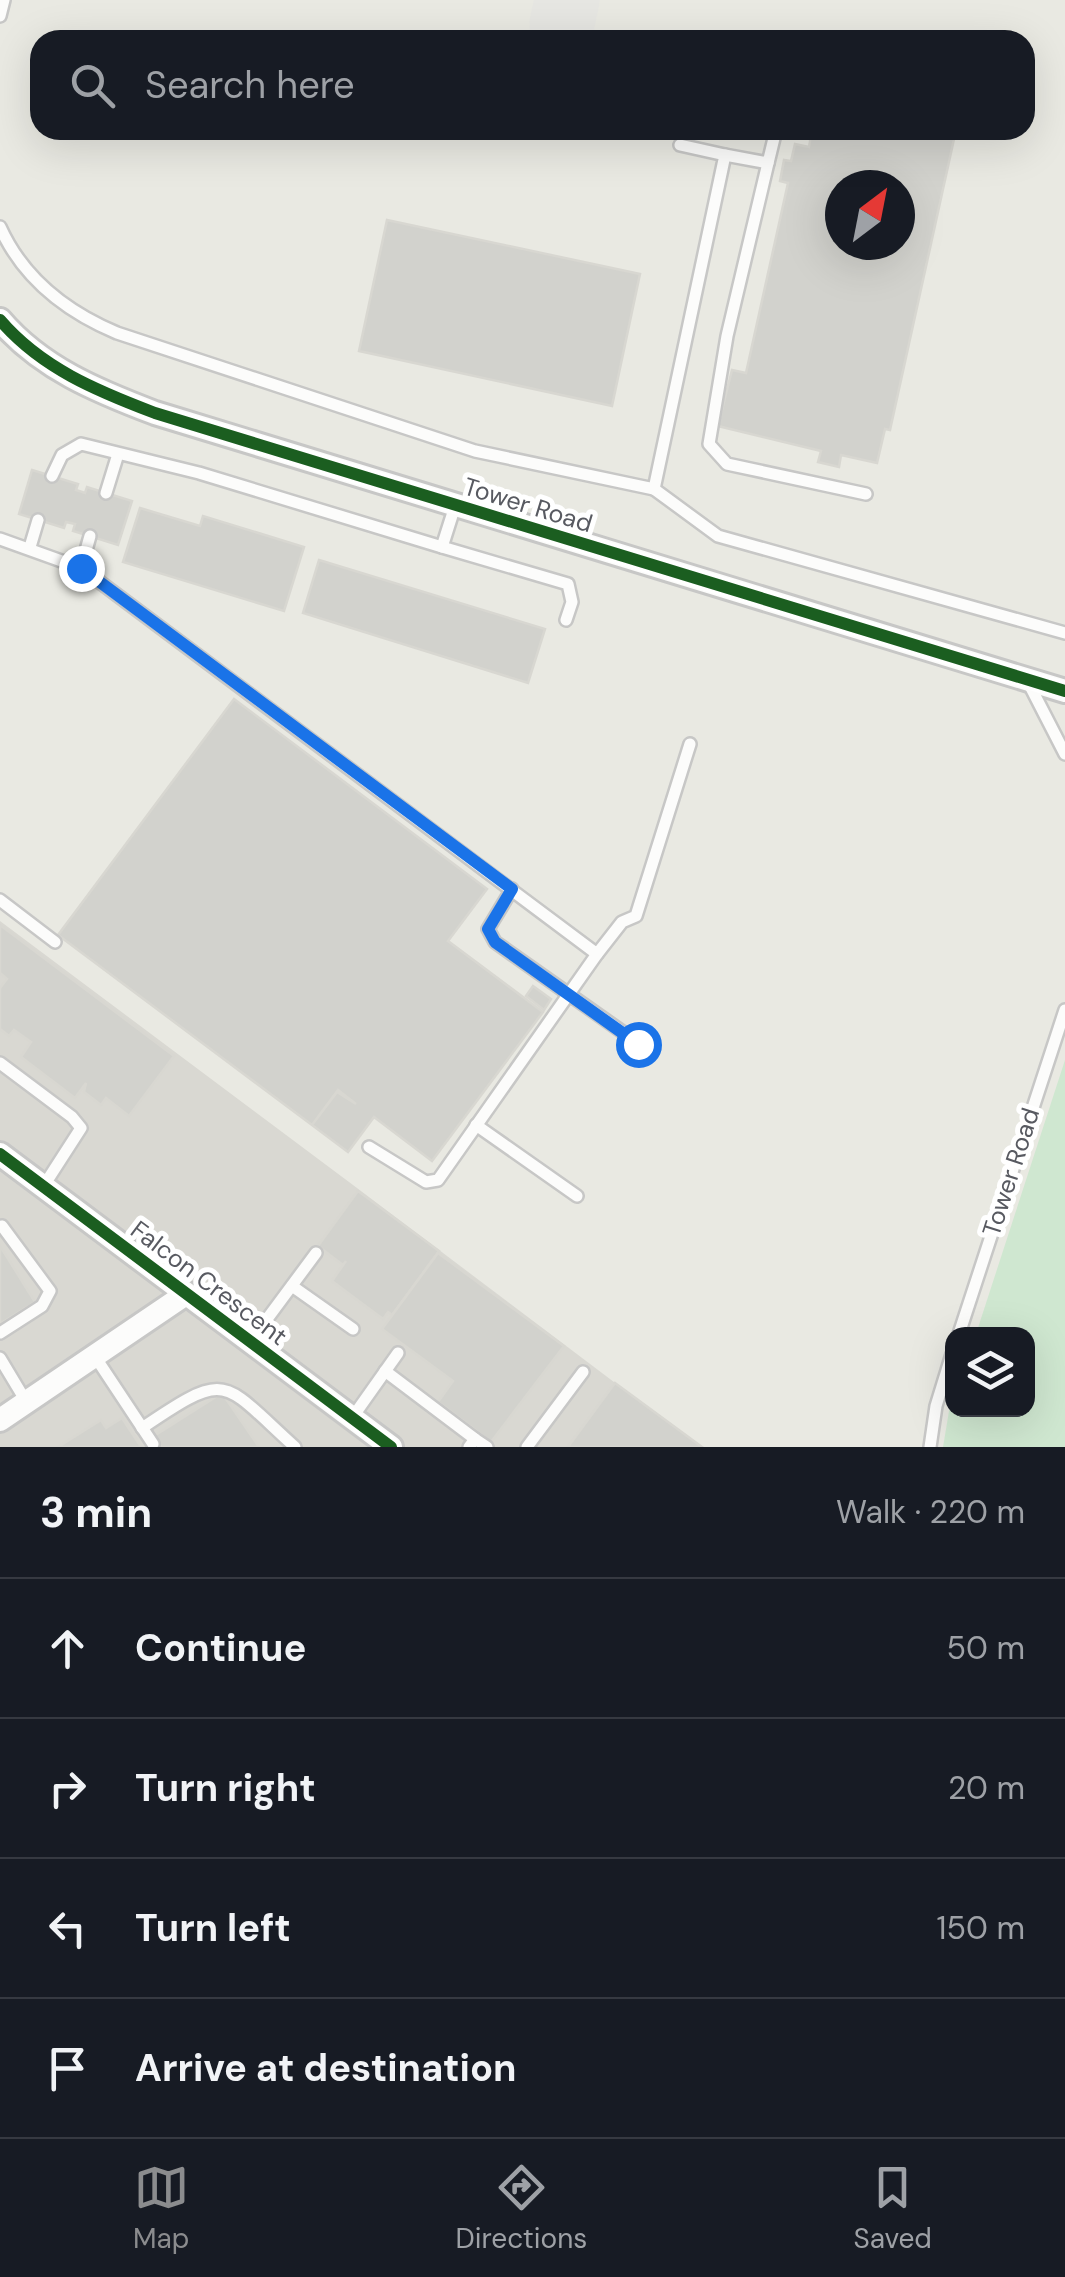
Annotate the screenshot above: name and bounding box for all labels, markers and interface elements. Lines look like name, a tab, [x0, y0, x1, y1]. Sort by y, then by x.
search box	[30, 30, 1035, 140]
icon: search	[65, 58, 120, 113]
text: Search here	[145, 60, 355, 110]
north arrow	[825, 170, 915, 260]
street label: Tower Road	[460, 470, 596, 540]
route end	[59, 546, 105, 592]
route start	[616, 1022, 662, 1068]
street label: Tower Road	[975, 1104, 1047, 1240]
street label: Falcon Crescent	[124, 1213, 294, 1353]
map controls	[945, 1327, 1035, 1417]
button: layers	[945, 1327, 1035, 1417]
text: 3 min	[40, 1485, 152, 1540]
text: Walk · 220 m	[836, 1491, 1025, 1533]
icon: ahead	[40, 1621, 95, 1676]
text: Continue	[135, 1623, 306, 1673]
text: 50 m	[947, 1627, 1025, 1669]
icon: right	[40, 1761, 95, 1816]
text: Turn right	[135, 1763, 316, 1813]
text: 20 m	[948, 1767, 1025, 1809]
icon: left	[40, 1901, 95, 1956]
text: Turn left	[135, 1903, 291, 1953]
text: 150 m	[937, 1907, 1025, 1949]
icon: arrive	[40, 2041, 95, 2096]
text: Arrive at destination	[135, 2043, 517, 2093]
tab: Map	[133, 2160, 189, 2257]
tab: Directions	[456, 2160, 587, 2257]
tab: Saved	[853, 2160, 932, 2257]

